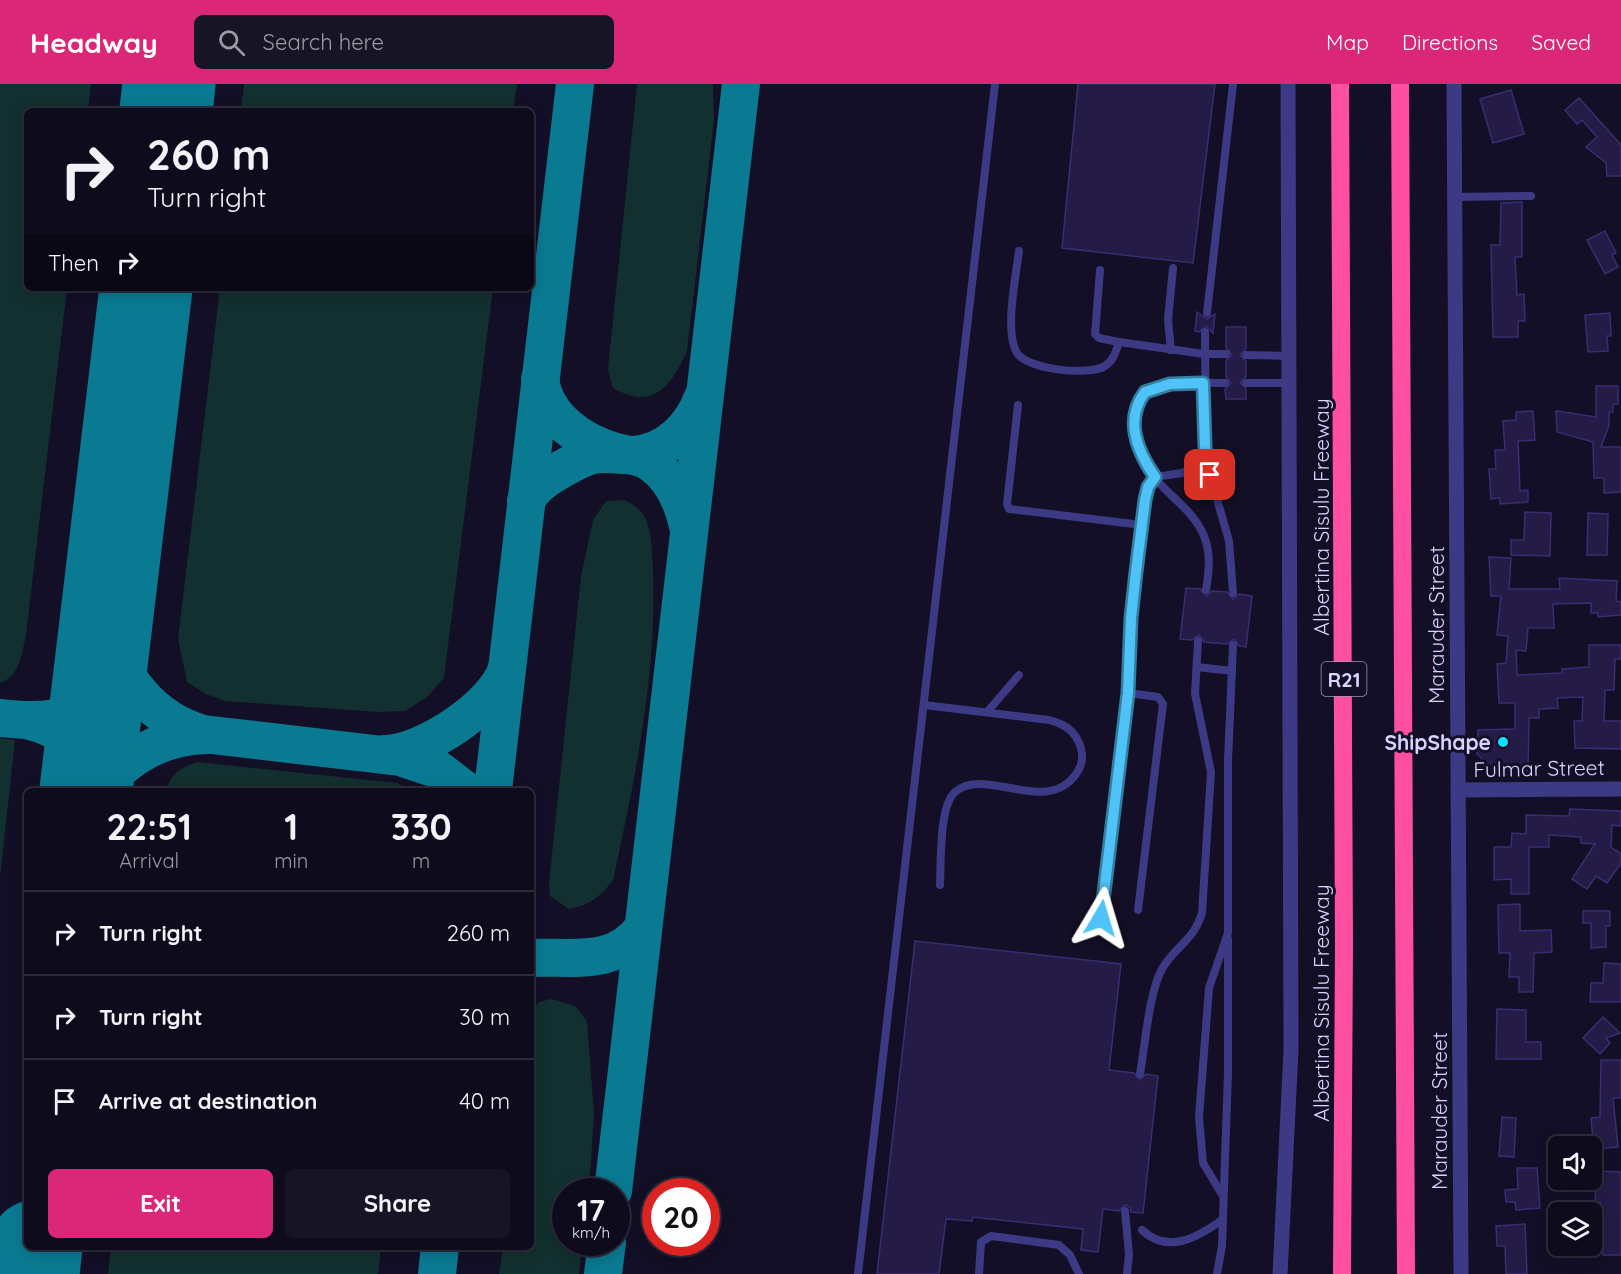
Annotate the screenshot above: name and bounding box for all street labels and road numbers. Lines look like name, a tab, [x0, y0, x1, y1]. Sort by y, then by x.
street label: Albertina Sisulu Freeway	[1308, 398, 1334, 636]
street label: Marauder Street	[1423, 546, 1449, 704]
road number: R21	[1322, 662, 1366, 696]
street label: Fulmar Street	[1473, 754, 1605, 782]
street label: Albertina Sisulu Freeway	[1308, 884, 1334, 1122]
street label: Marauder Street	[1426, 1032, 1452, 1190]

